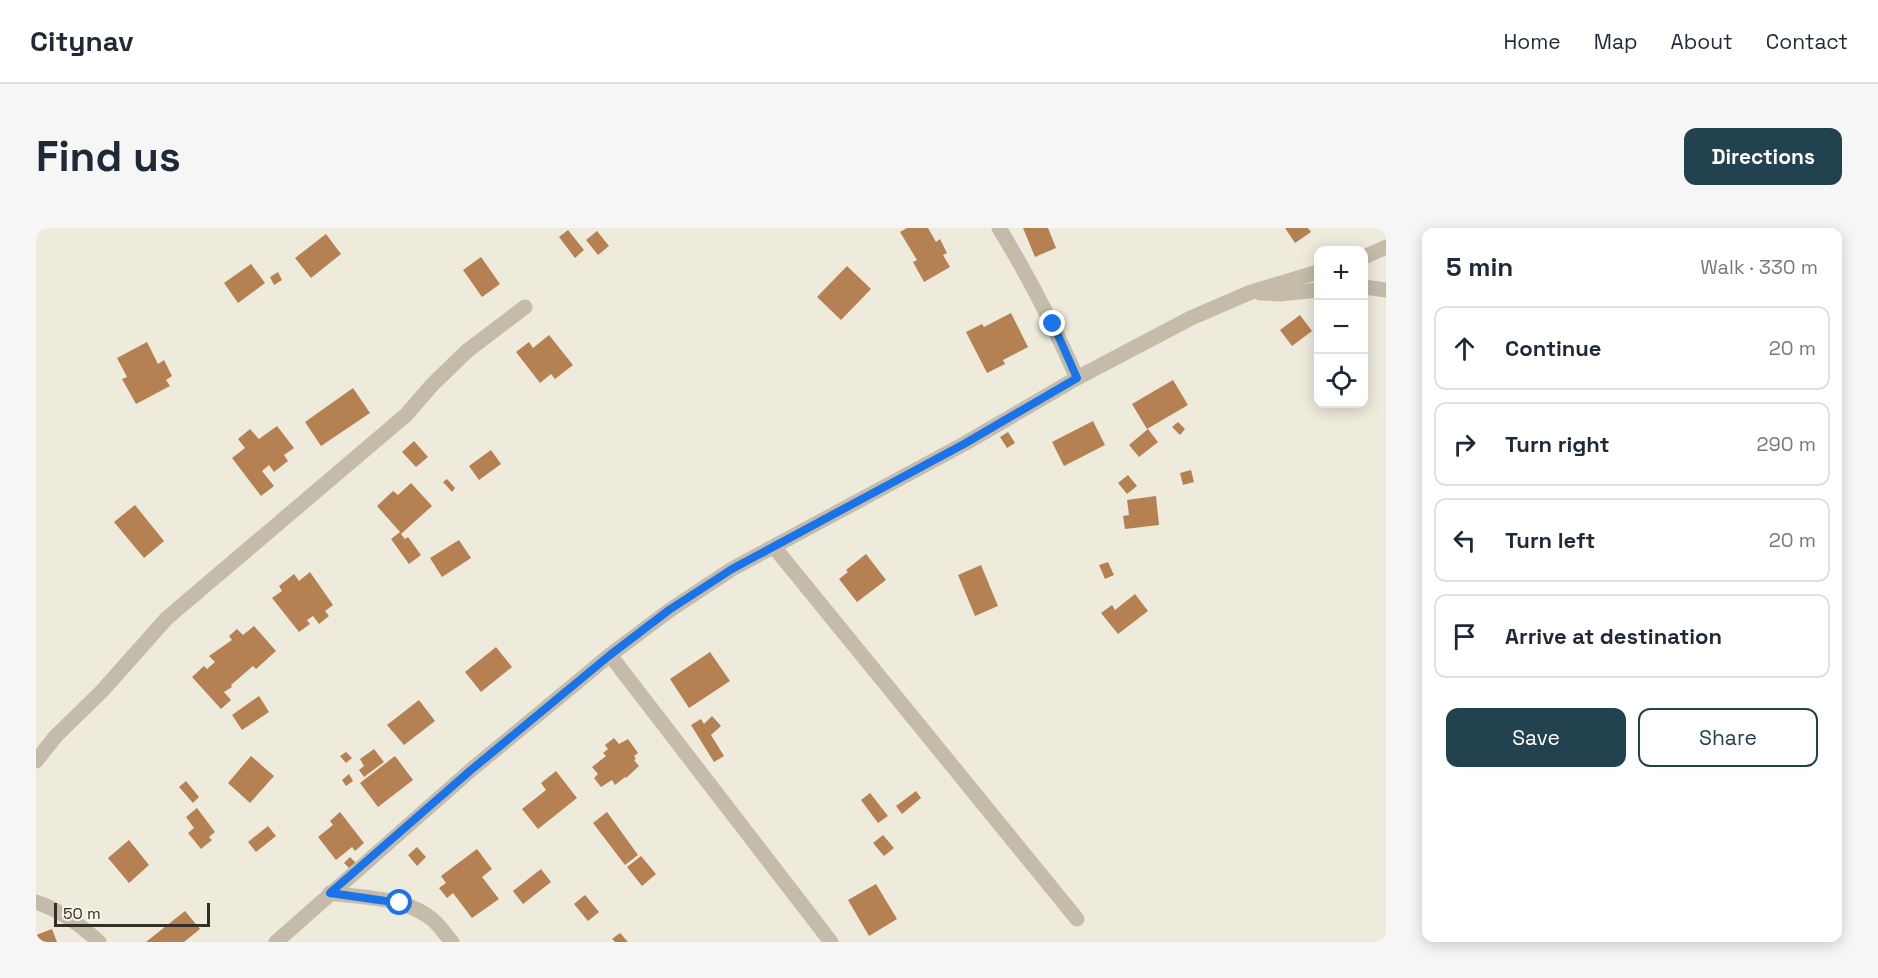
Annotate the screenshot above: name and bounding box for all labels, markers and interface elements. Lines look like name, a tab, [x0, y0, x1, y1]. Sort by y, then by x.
text: Citynav	[30, 23, 134, 59]
text: Home	[1503, 28, 1561, 55]
text: Map	[1594, 28, 1638, 55]
text: About	[1671, 28, 1733, 55]
text: Contact	[1766, 28, 1848, 55]
button: Directions	[1684, 128, 1842, 185]
text: Find us	[36, 130, 181, 183]
map controls	[1314, 246, 1368, 408]
button: +	[1314, 246, 1368, 300]
text: 5 min	[1446, 250, 1513, 284]
text: Walk · 330 m	[1700, 254, 1818, 280]
button: −	[1314, 300, 1368, 354]
route end	[1039, 310, 1065, 336]
icon: ahead	[1448, 332, 1481, 365]
text: Continue	[1505, 334, 1601, 362]
text: 20 m	[1769, 335, 1816, 361]
button: locate	[1314, 354, 1368, 408]
icon: right	[1448, 428, 1481, 461]
text: Turn right	[1505, 430, 1610, 458]
text: 290 m	[1757, 431, 1816, 457]
icon: left	[1448, 524, 1481, 557]
text: Turn left	[1505, 526, 1595, 554]
text: 20 m	[1769, 527, 1816, 553]
icon: arrive	[1448, 620, 1481, 653]
text: Arrive at destination	[1505, 622, 1722, 650]
button: Save	[1446, 708, 1626, 767]
button: Share	[1638, 708, 1818, 767]
route start	[386, 889, 412, 915]
scale bar	[54, 900, 210, 928]
text: 50 m	[63, 903, 101, 924]

